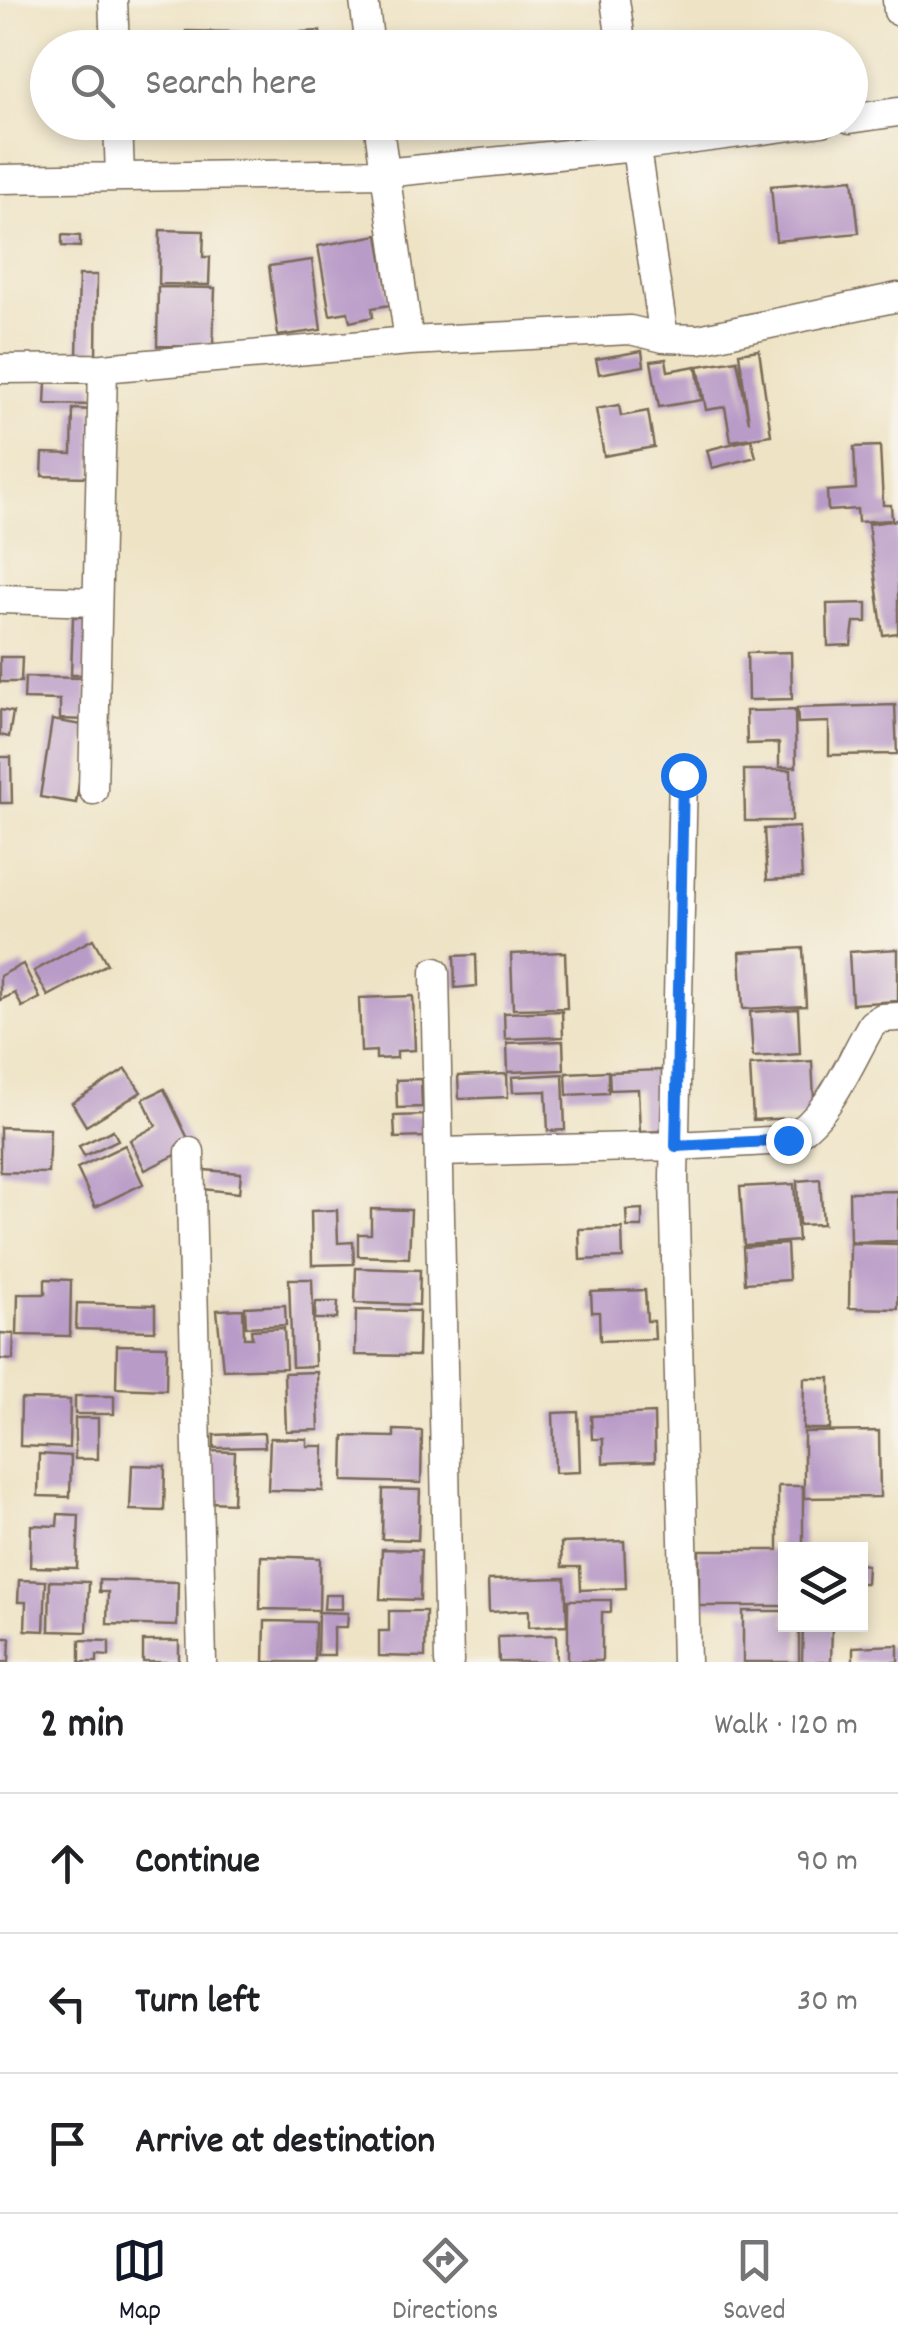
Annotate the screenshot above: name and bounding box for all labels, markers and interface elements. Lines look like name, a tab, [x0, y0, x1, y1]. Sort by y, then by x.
search box	[30, 30, 868, 140]
icon: search	[65, 58, 120, 113]
text: Search here	[145, 58, 317, 113]
route start	[661, 753, 707, 799]
route end	[766, 1118, 812, 1164]
map controls	[778, 1542, 868, 1632]
button: layers	[778, 1542, 868, 1632]
text: 2 min	[40, 1697, 124, 1757]
text: Walk · 120 m	[714, 1704, 858, 1750]
icon: ahead	[40, 1836, 95, 1891]
text: Continue	[135, 1836, 260, 1891]
text: 90 m	[797, 1840, 858, 1886]
icon: left	[40, 1976, 95, 2031]
text: Turn left	[135, 1976, 260, 2031]
text: 30 m	[797, 1980, 858, 2026]
icon: arrive	[40, 2116, 95, 2171]
text: Arrive at destination	[135, 2116, 435, 2171]
tab: Map	[112, 2233, 167, 2333]
tab: Directions	[392, 2233, 498, 2333]
tab: Saved	[723, 2233, 786, 2333]

